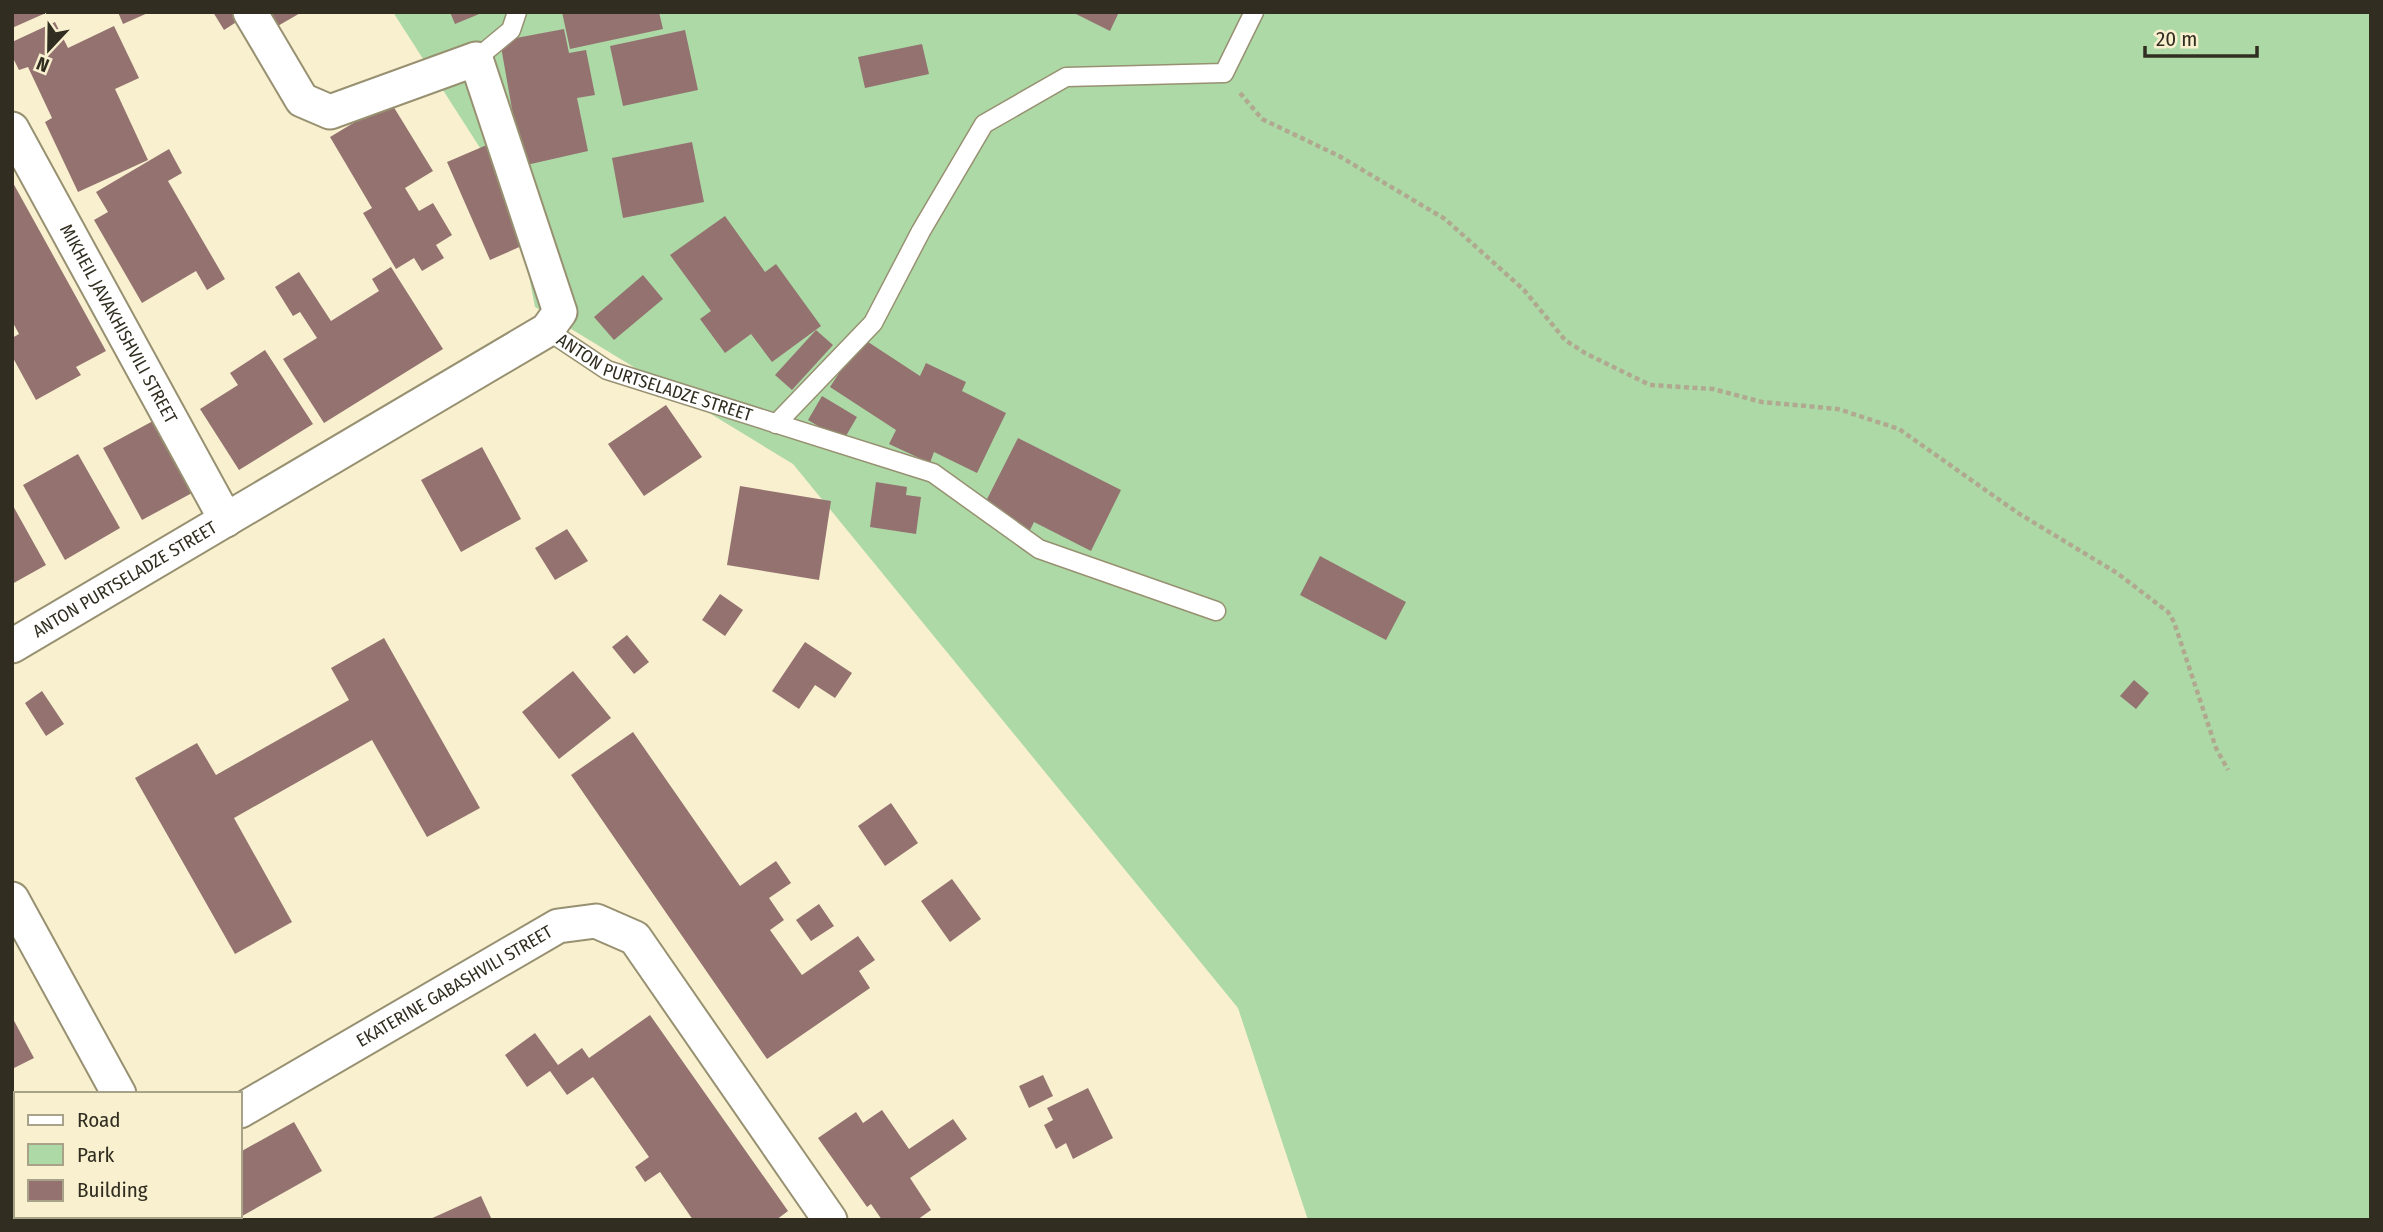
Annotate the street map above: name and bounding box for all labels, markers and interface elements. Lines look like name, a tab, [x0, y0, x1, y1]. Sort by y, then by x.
north arrow	[14, 14, 84, 84]
scale bar	[2145, 14, 2257, 58]
text: 20 m	[2156, 26, 2197, 52]
text: N	[33, 52, 52, 77]
street label: MIKHEIL JAVAKHISHVILI STREET	[55, 220, 182, 428]
street label: ANTON PURTSELADZE STREET	[553, 329, 756, 426]
street label: ANTON PURTSELADZE STREET	[29, 516, 221, 642]
street label: EKATERINE GABASHVILI STREET	[352, 920, 557, 1052]
legend	[14, 1092, 242, 1218]
text: Road	[77, 1107, 121, 1133]
text: Park	[77, 1142, 115, 1168]
text: Building	[77, 1177, 148, 1203]

